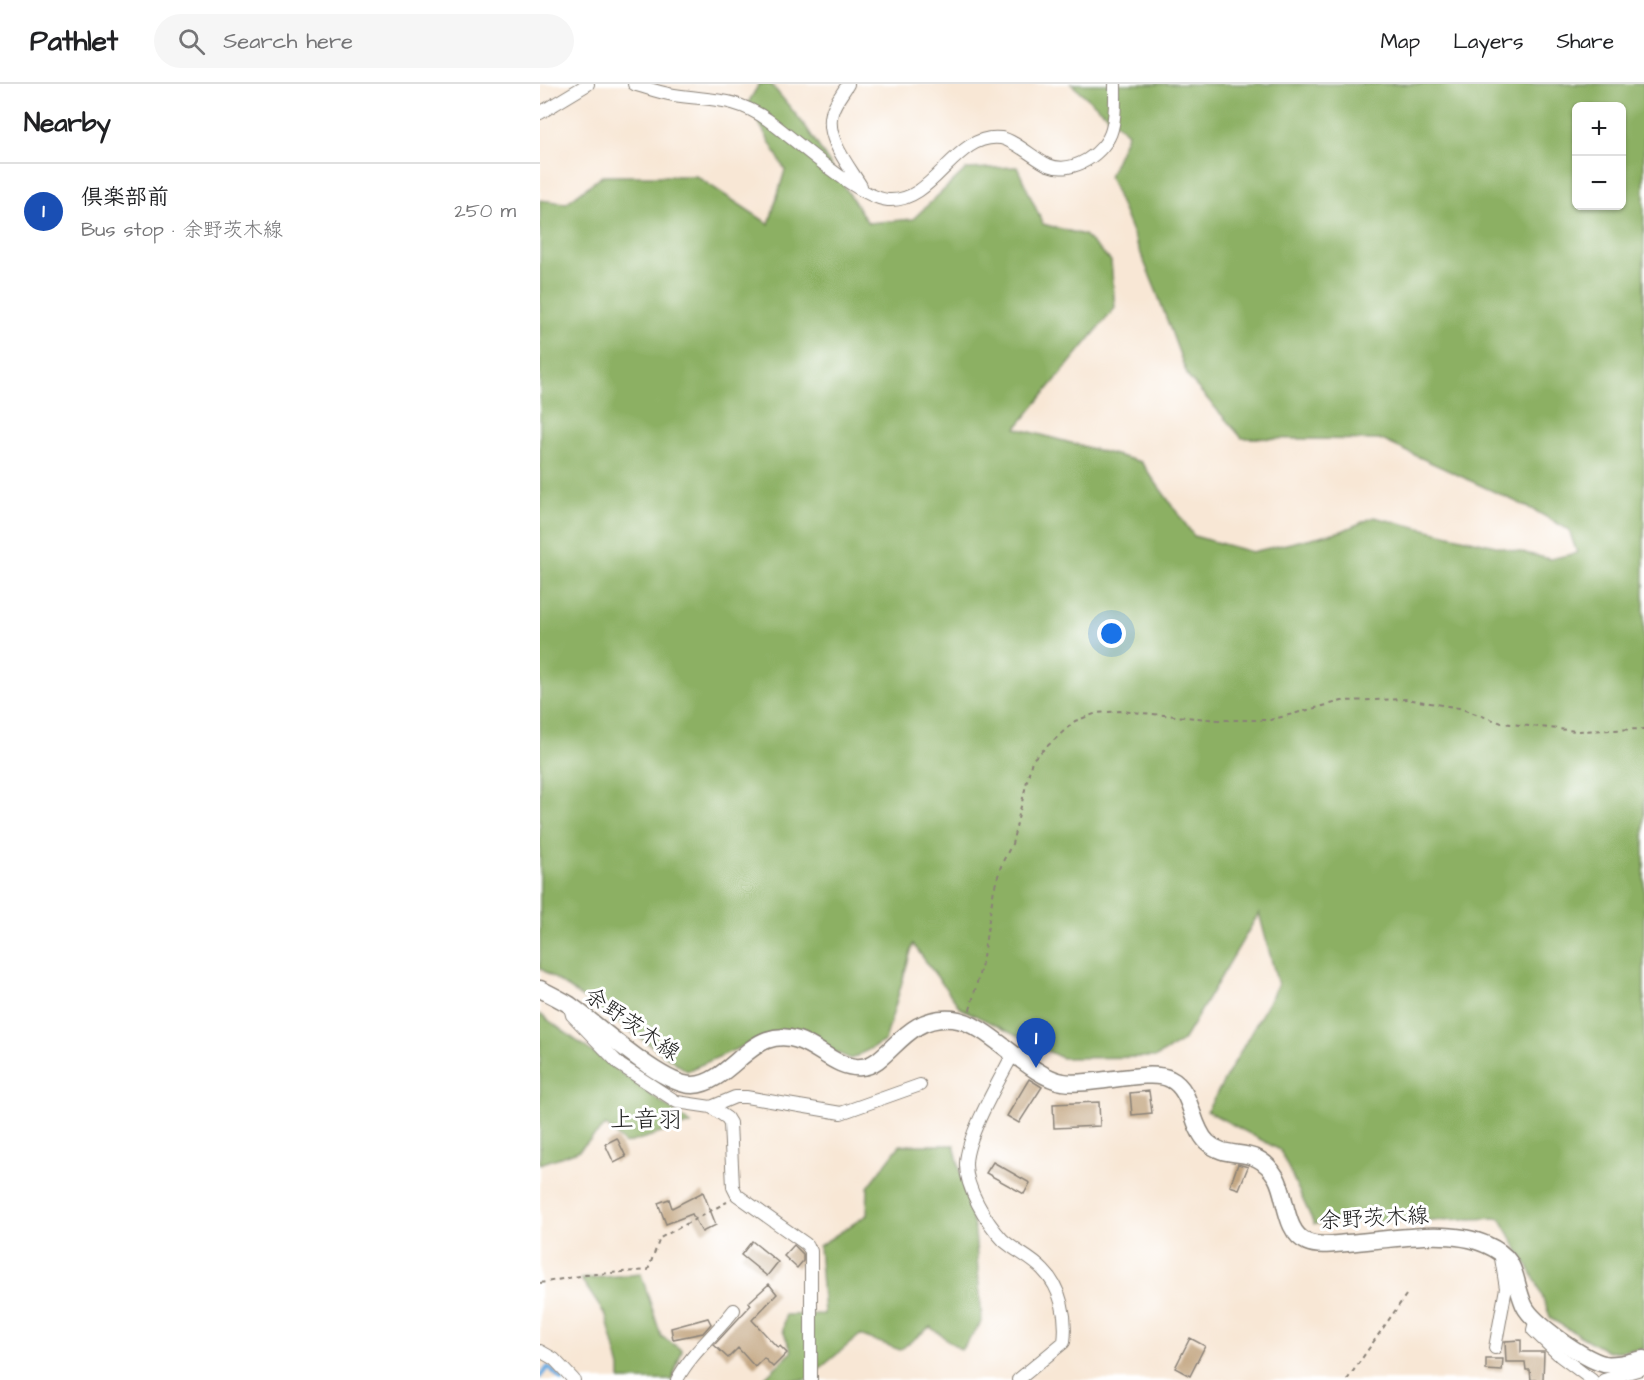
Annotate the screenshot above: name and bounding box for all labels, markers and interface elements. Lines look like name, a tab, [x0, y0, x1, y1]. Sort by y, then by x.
search box	[154, 14, 574, 68]
text: Pathlet	[30, 22, 118, 61]
icon: search	[175, 25, 208, 58]
text: Search here	[223, 26, 353, 57]
text: Map	[1380, 27, 1420, 56]
text: Layers	[1453, 27, 1523, 56]
text: Share	[1556, 27, 1614, 56]
map controls	[1572, 102, 1626, 210]
button: +	[1572, 102, 1626, 156]
text: Nearby	[24, 105, 111, 141]
button: −	[1572, 156, 1626, 210]
text: 倶楽部前	[81, 182, 169, 213]
text: 1	[42, 197, 45, 225]
text: 250 m	[454, 197, 516, 225]
text: Bus stop · 余野茨木線	[81, 216, 283, 244]
your location	[1097, 619, 1126, 648]
street label: 余野茨木線	[578, 980, 686, 1068]
pin: 1	[1016, 1018, 1056, 1068]
district label: 上音羽	[610, 1103, 682, 1137]
street label: 余野茨木線	[1318, 1200, 1430, 1237]

